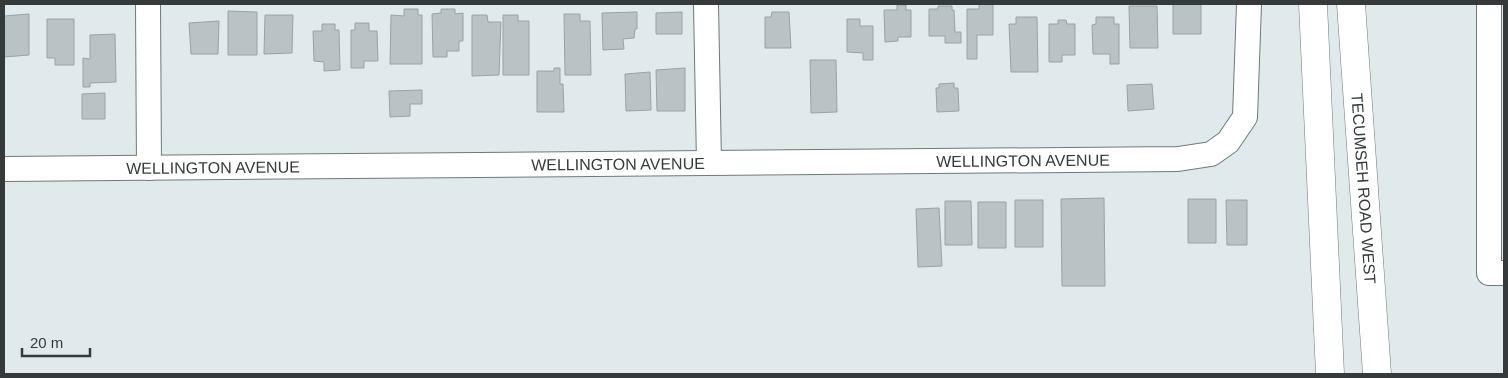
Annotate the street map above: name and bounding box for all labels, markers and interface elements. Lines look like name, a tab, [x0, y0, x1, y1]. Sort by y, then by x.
street label: TECUMSEH ROAD WEST	[1349, 93, 1379, 285]
street label: WELLINGTON AVENUE	[936, 151, 1110, 170]
street label: WELLINGTON AVENUE	[531, 155, 705, 173]
street label: WELLINGTON AVENUE	[126, 158, 300, 176]
scale bar	[22, 326, 90, 358]
text: 20 m	[30, 334, 63, 351]

